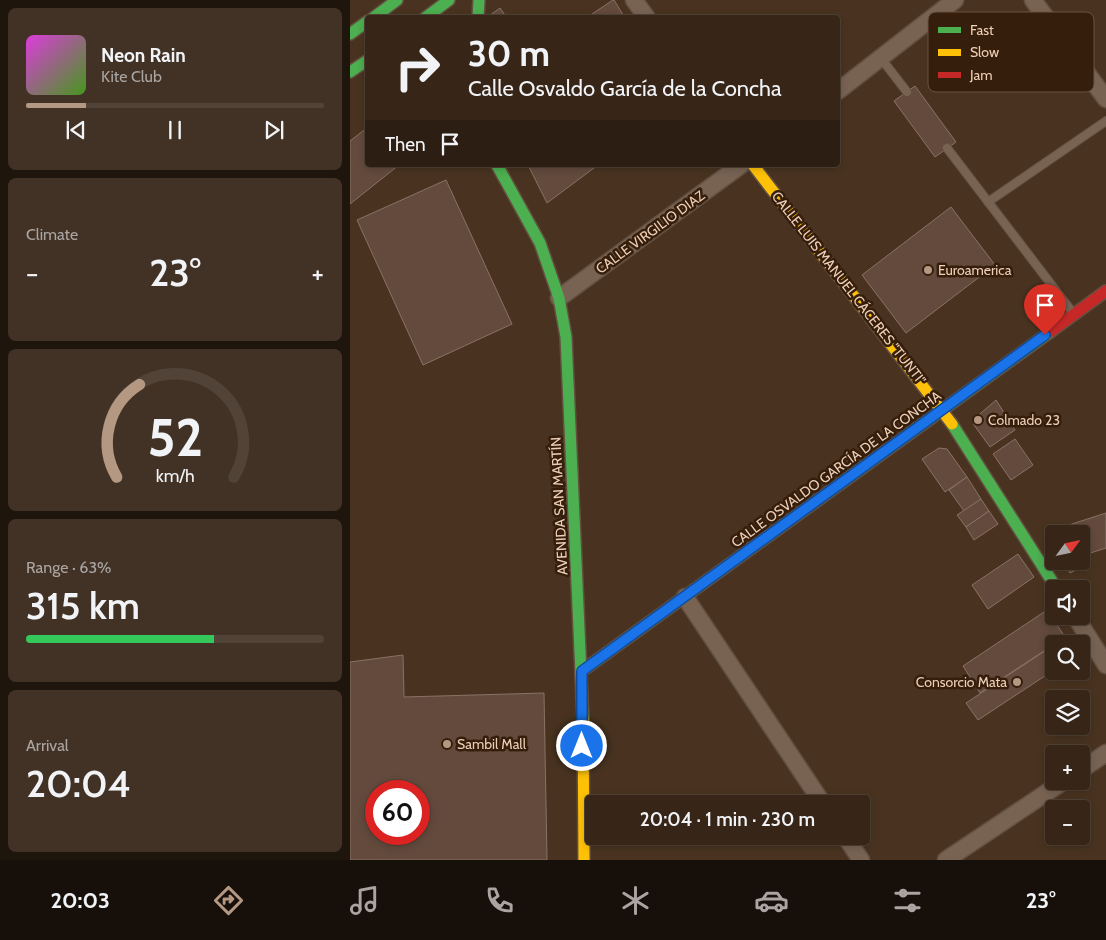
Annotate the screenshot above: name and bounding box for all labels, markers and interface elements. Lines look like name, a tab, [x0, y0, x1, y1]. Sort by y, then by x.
legend	[928, 12, 1094, 92]
text: Fast	[970, 21, 994, 39]
text: 30 m	[468, 32, 550, 75]
icon: right	[385, 35, 450, 100]
text: Slow	[970, 43, 999, 61]
text: Neon Rain	[101, 44, 186, 67]
text: Jam	[969, 66, 992, 84]
text: Kite Club	[101, 67, 162, 86]
text: Calle Osvaldo García de la Concha	[468, 75, 782, 102]
icon: previous	[62, 116, 90, 144]
icon: pause	[161, 116, 189, 144]
icon: next	[260, 116, 288, 144]
icon: arrive	[436, 130, 464, 158]
text: Then	[385, 133, 426, 156]
street label: CALLE VIRGILIO DIAZ	[592, 186, 708, 278]
street label: CALLE LUIS MANUEL CÁCERES "TUNTI"	[768, 188, 930, 388]
text: Climate	[26, 225, 78, 244]
text: 23°	[149, 249, 201, 296]
text: −	[26, 256, 38, 290]
text: +	[312, 256, 324, 290]
place label: Euroamerica	[938, 261, 1012, 279]
marker: Euroamerica	[922, 264, 934, 276]
pin	[1024, 284, 1066, 335]
icon: arrive	[1031, 291, 1059, 319]
street label: CALLE OSVALDO GARCÍA DE LA CONCHA	[727, 386, 945, 551]
text: 52	[147, 406, 203, 469]
place label: Colmado 23	[988, 411, 1060, 429]
marker: Colmado 23	[972, 414, 984, 426]
street label: AVENIDA SAN MARTÍN	[546, 436, 572, 576]
text: km/h	[155, 465, 195, 486]
north arrow	[1045, 525, 1090, 570]
map controls	[1045, 525, 1090, 845]
text: Range · 63%	[26, 558, 112, 577]
button: sound	[1045, 580, 1090, 625]
text: 315 km	[26, 582, 140, 629]
button: search	[1045, 635, 1090, 680]
place label: Consorcio Mata	[916, 673, 1007, 691]
marker: Consorcio Mata	[1011, 676, 1023, 688]
button: layers	[1045, 690, 1090, 735]
position arrow	[555, 719, 607, 771]
place label: Sambil Mall	[457, 735, 527, 753]
text: Arrival	[26, 736, 69, 755]
marker: Sambil Mall	[441, 738, 453, 750]
button: +	[1045, 745, 1090, 790]
text: 20:04	[26, 760, 131, 807]
speed limit sign: 60	[365, 780, 430, 845]
button: −	[1045, 800, 1090, 845]
text: 20:04 · 1 min · 230 m	[640, 808, 815, 831]
icon: directions	[211, 883, 246, 918]
icon: music	[347, 883, 382, 918]
icon: phone	[482, 883, 517, 918]
icon: climate	[618, 883, 653, 918]
icon: car	[754, 883, 789, 918]
icon: filters	[890, 883, 925, 918]
text: 20:03	[50, 887, 110, 914]
text: 23°	[1026, 887, 1056, 914]

